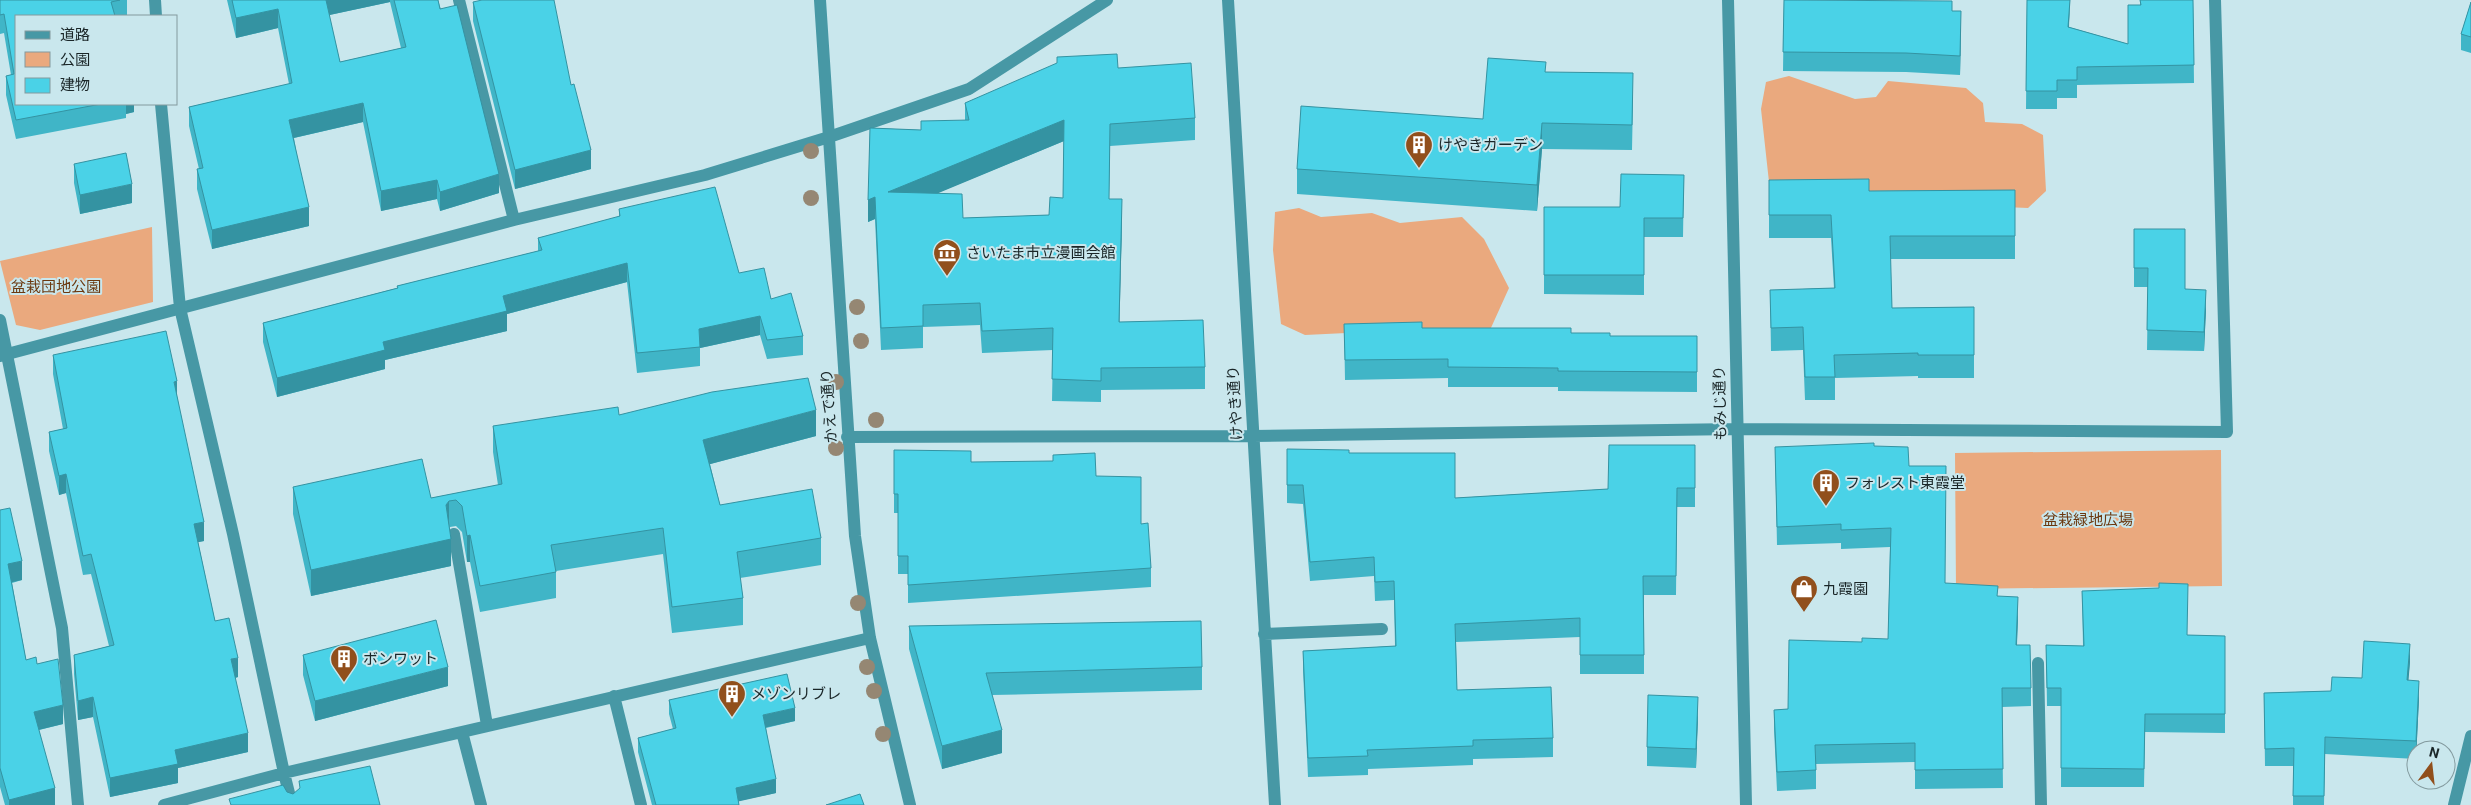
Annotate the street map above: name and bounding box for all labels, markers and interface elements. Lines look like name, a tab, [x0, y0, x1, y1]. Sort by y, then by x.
legend	[15, 15, 178, 105]
text: 道路	[60, 26, 90, 44]
text: 公園	[60, 51, 90, 69]
text: 建物	[60, 76, 90, 94]
building icon: けやきガーデン	[1404, 130, 1434, 169]
place label: けやきガーデン	[1438, 136, 1543, 154]
museum icon: さいたま市立漫画会館	[932, 238, 962, 277]
place label: さいたま市立漫画会館	[966, 244, 1116, 262]
park label: 盆栽団地公園	[11, 278, 101, 296]
street label: けやき通り	[1224, 365, 1246, 441]
street label: もみじ通り	[1710, 365, 1730, 441]
street label: かえで通り	[817, 368, 841, 444]
building icon: フォレスト東霞堂	[1811, 468, 1841, 507]
place label: フォレスト東霞堂	[1845, 474, 1965, 492]
park label: 盆栽緑地広場	[2043, 511, 2133, 529]
shop icon: 九霞園	[1789, 574, 1819, 613]
place label: 九霞園	[1823, 580, 1868, 598]
building icon: ボンワット	[329, 644, 359, 683]
place label: ボンワット	[363, 650, 438, 668]
building icon: メゾンリブレ	[717, 679, 747, 718]
place label: メゾンリブレ	[751, 685, 841, 703]
north arrow	[2406, 740, 2456, 790]
text: N	[2428, 743, 2441, 761]

